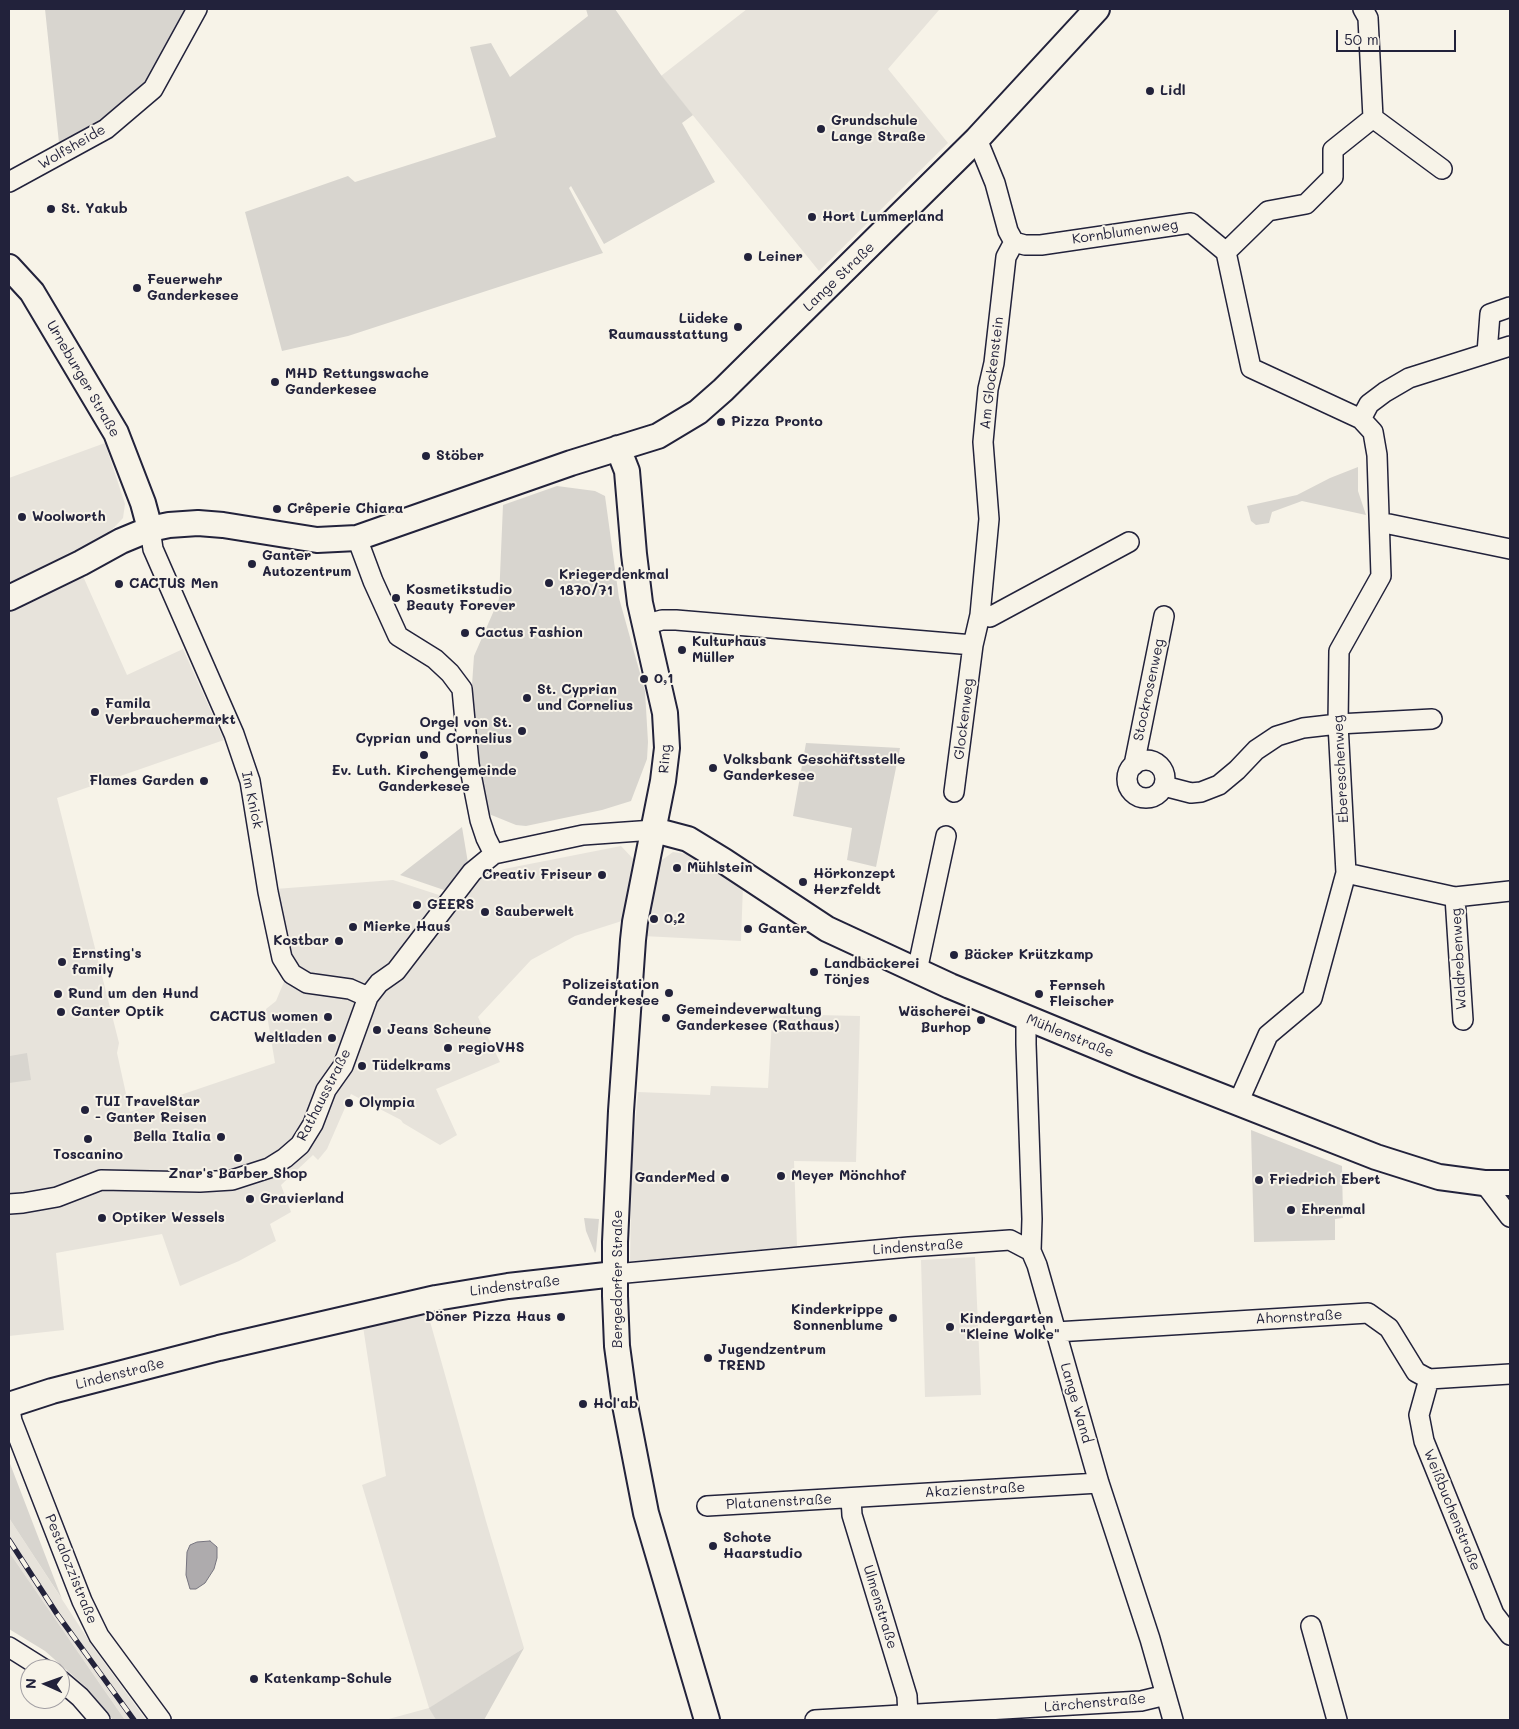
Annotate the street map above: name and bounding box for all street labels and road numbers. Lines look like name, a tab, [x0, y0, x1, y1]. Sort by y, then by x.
street label: Wolfsheide	[35, 121, 109, 173]
street label: Kornblumenweg	[1071, 216, 1179, 248]
street label: Lange Straße	[800, 239, 878, 315]
street label: Am Glockenstein	[977, 316, 1007, 430]
street label: Urneburger Straße	[43, 318, 123, 440]
street label: Stockrosenweg	[1130, 637, 1168, 743]
street label: Glockenweg	[951, 677, 977, 761]
street label: Ebereschenweg	[1330, 714, 1352, 824]
street label: Ring	[656, 744, 674, 774]
street label: Im Knick	[238, 770, 266, 830]
street label: Waldrebenweg	[1448, 908, 1470, 1010]
street label: Mühlenstraße	[1024, 1011, 1116, 1061]
street label: Rathausstraße	[294, 1046, 354, 1144]
street label: Bergedorfer Straße	[610, 1210, 626, 1348]
street label: Lindenstraße	[872, 1235, 964, 1259]
street label: Lindenstraße	[469, 1272, 561, 1300]
street label: Ahornstraße	[1255, 1306, 1343, 1328]
street label: Lindenstraße	[74, 1355, 166, 1393]
street label: Lange Wand	[1057, 1361, 1095, 1445]
street label: Weißbuchenstraße	[1420, 1447, 1484, 1573]
street label: Akazienstraße	[924, 1479, 1026, 1501]
street label: Platanenstraße	[726, 1491, 832, 1513]
street label: Pestalozzistraße	[41, 1512, 101, 1626]
street label: Ulmenstraße	[859, 1563, 901, 1651]
street label: Lärchenstraße	[1044, 1690, 1146, 1716]

